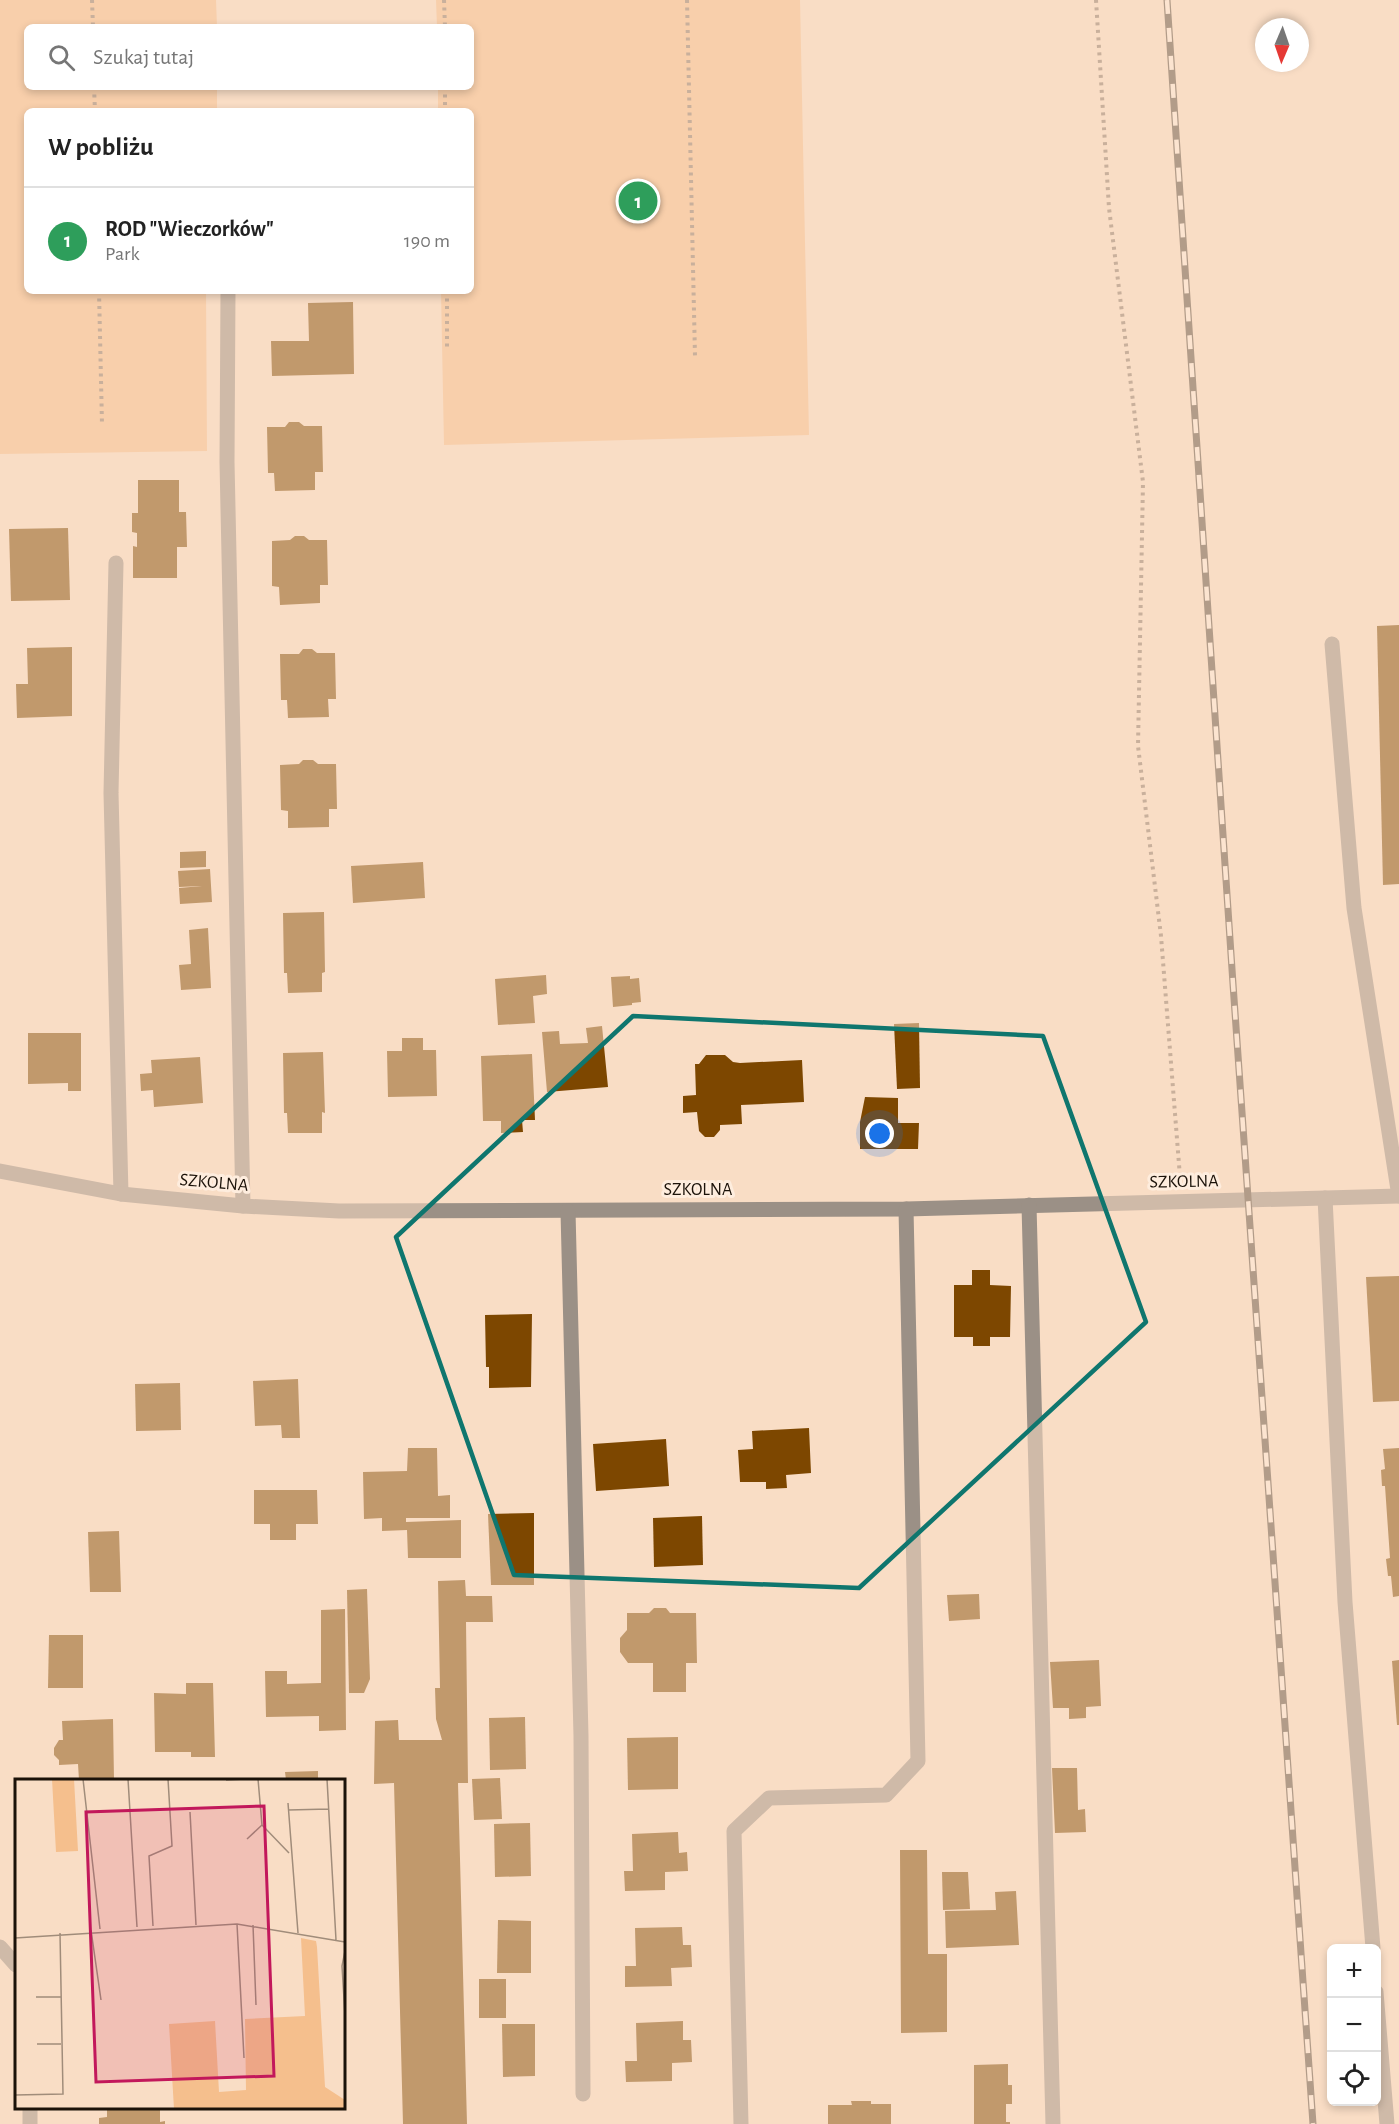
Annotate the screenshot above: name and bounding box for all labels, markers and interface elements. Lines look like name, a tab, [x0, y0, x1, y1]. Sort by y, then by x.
north arrow	[1255, 18, 1309, 72]
search box	[24, 24, 474, 90]
icon: search	[45, 41, 78, 74]
text: Szukaj tutaj	[93, 46, 194, 68]
text: W pobliżu	[48, 134, 154, 160]
pin: 1	[618, 178, 658, 224]
text: ROD "Wieczorków"	[105, 218, 274, 240]
text: 1	[64, 231, 71, 251]
text: 190 m	[404, 231, 450, 251]
text: Park	[105, 244, 140, 264]
your location	[865, 1119, 894, 1148]
street label: SZKOLNA	[179, 1171, 250, 1195]
street label: SZKOLNA	[1149, 1172, 1219, 1192]
street label: SZKOLNA	[663, 1181, 733, 1199]
inset map	[15, 1779, 345, 2109]
map controls	[1327, 1944, 1381, 2106]
button: +	[1327, 1944, 1381, 1998]
button: −	[1327, 1998, 1381, 2052]
button: locate	[1327, 2052, 1381, 2106]

